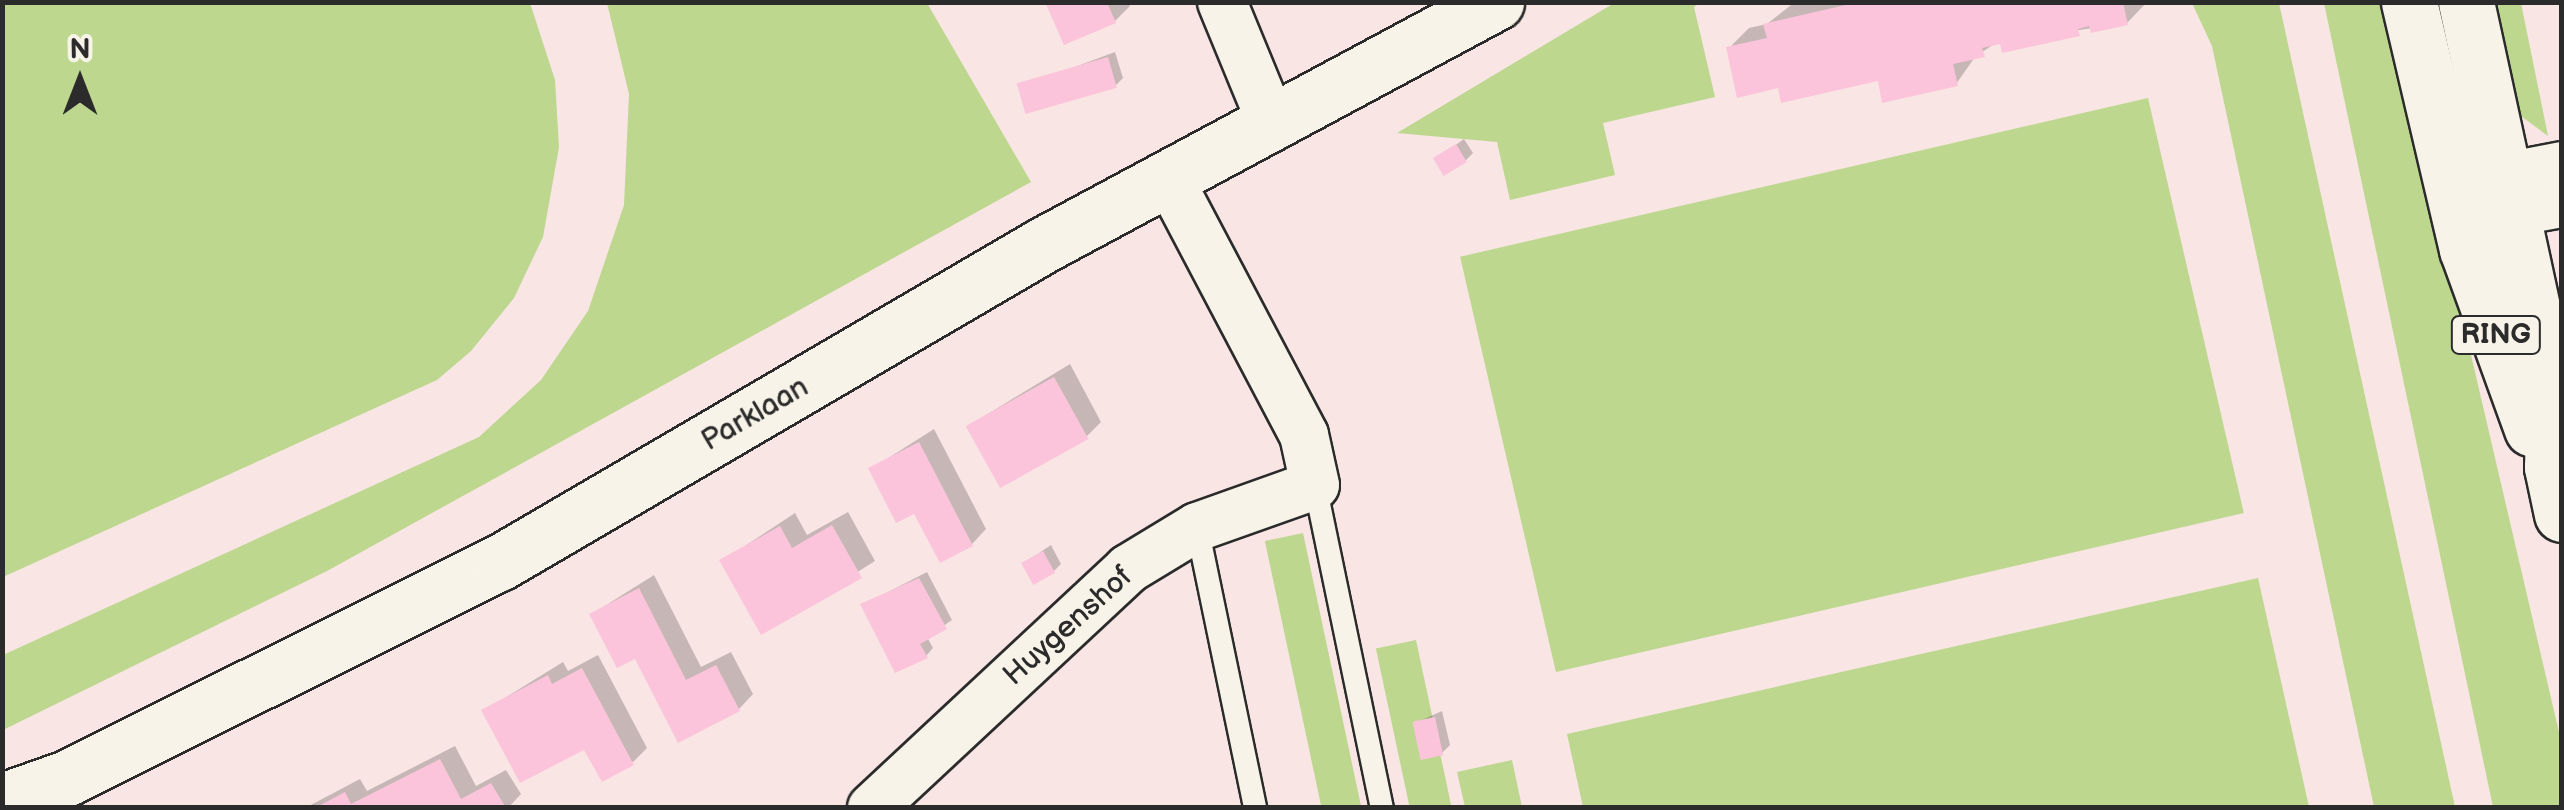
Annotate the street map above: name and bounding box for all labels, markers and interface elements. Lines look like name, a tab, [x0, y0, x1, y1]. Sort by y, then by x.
north arrow	[30, 30, 130, 130]
text: N	[69, 33, 91, 66]
road number: RING	[2448, 312, 2544, 358]
street label: Parklaan	[695, 369, 815, 459]
street label: Huygenshof	[996, 559, 1140, 693]

